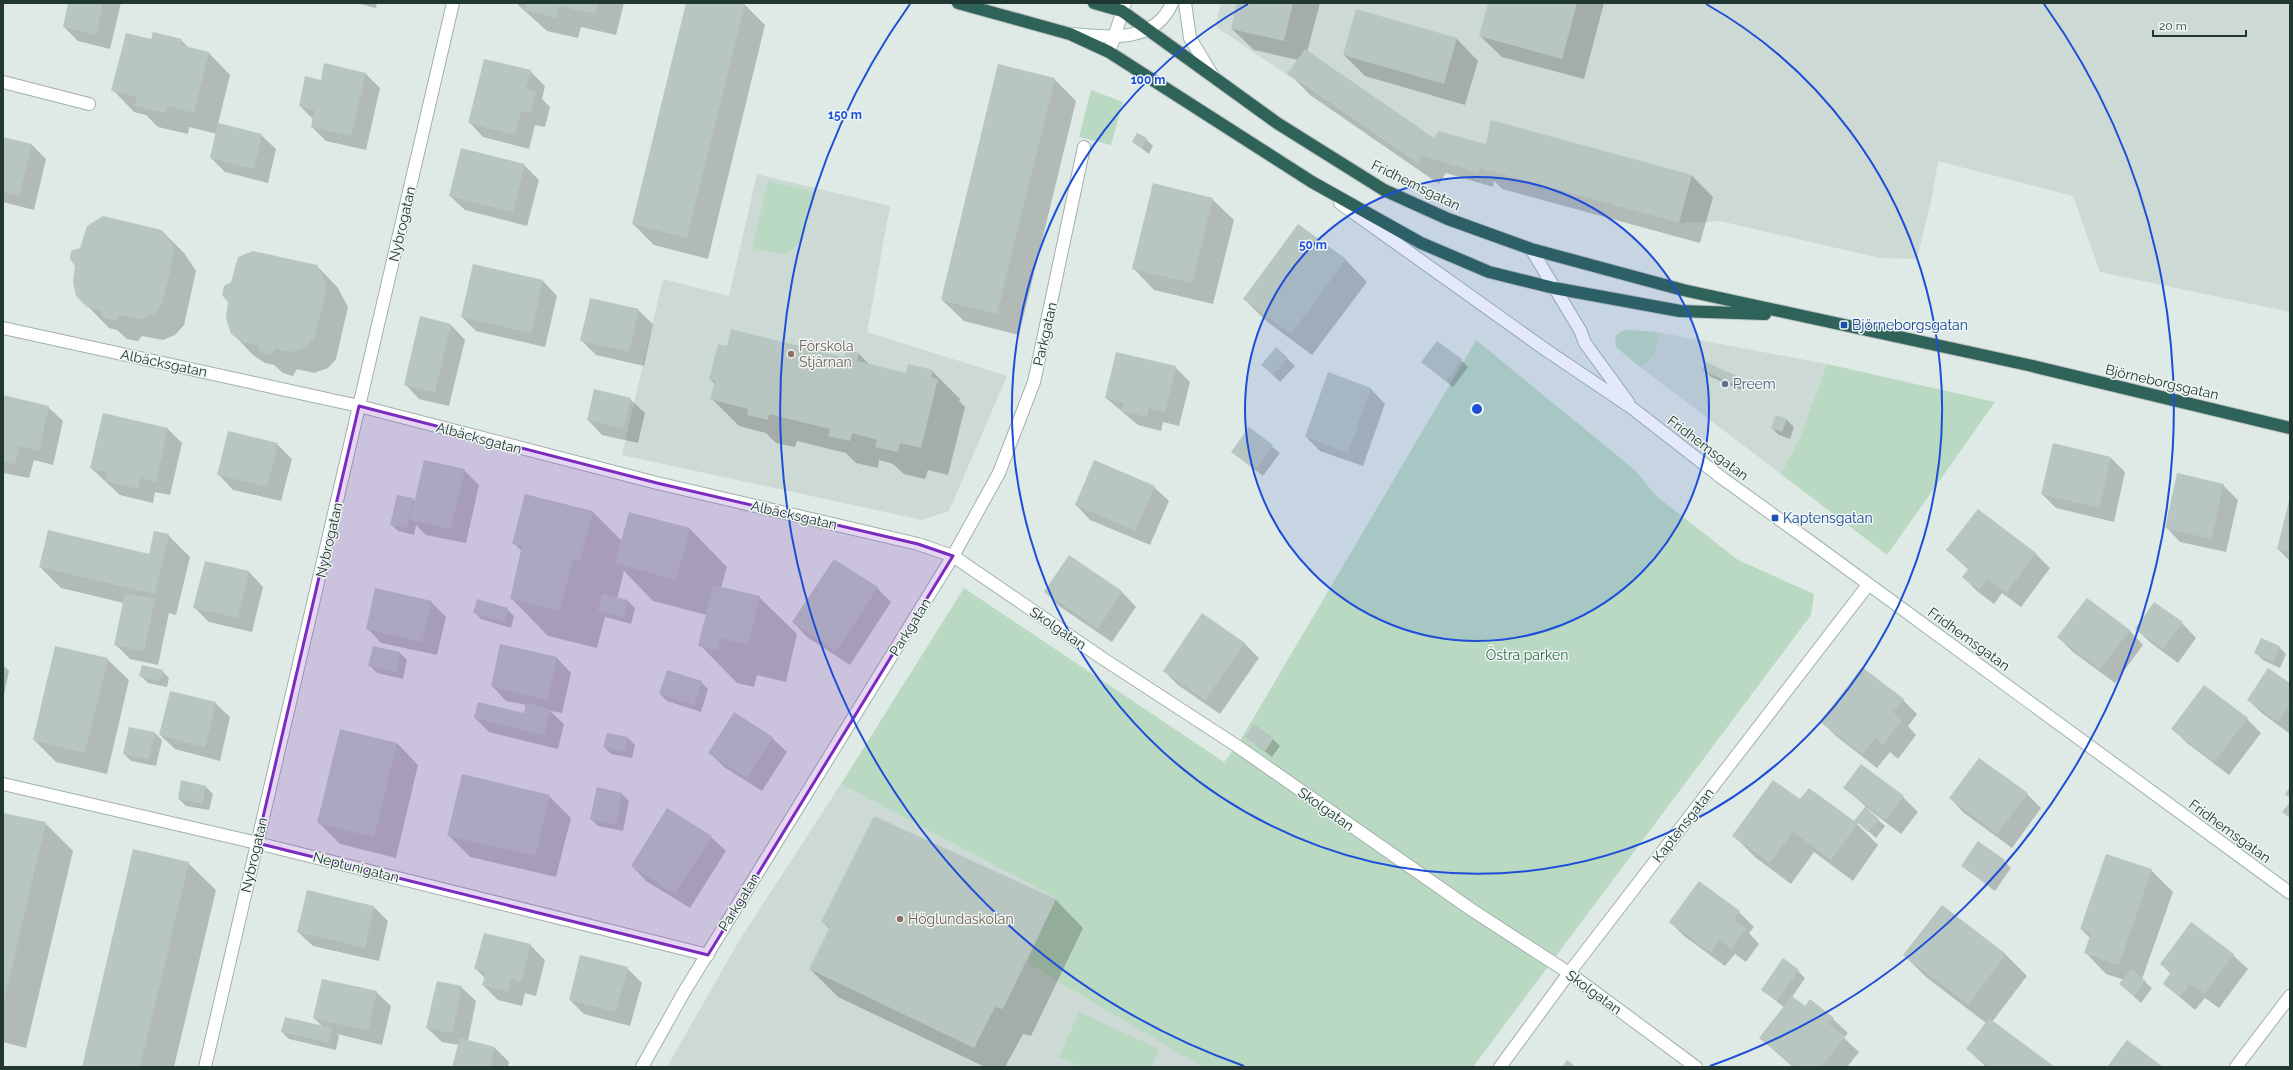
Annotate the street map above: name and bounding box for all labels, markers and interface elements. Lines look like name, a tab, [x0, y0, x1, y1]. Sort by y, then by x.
scale bar	[2153, 12, 2246, 38]
text: 20 m	[2159, 19, 2187, 33]
text: 100 m	[1131, 73, 1165, 87]
text: 150 m	[828, 108, 862, 122]
street label: Fridhemsgatan	[1369, 157, 1463, 213]
street label: Nybrogatan	[386, 185, 418, 263]
text: 50 m	[1299, 238, 1327, 252]
street label: Parkgatan	[1030, 301, 1060, 367]
place label: Björneborgsgatan	[1852, 317, 1968, 333]
marker: Björneborgsgatan	[1839, 320, 1849, 330]
place label: Förskola Stjärnan	[799, 338, 854, 370]
street label: Albäcksgatan	[119, 346, 209, 380]
marker: Förskola Stjärnan	[786, 349, 796, 359]
street label: Björneborgsgatan	[2104, 361, 2220, 403]
place label: Preem	[1733, 376, 1776, 392]
marker: Preem	[1720, 379, 1730, 389]
centre of rings	[1470, 402, 1484, 416]
street label: Fridhemsgatan	[1664, 412, 1752, 484]
street label: Albäcksgatan	[434, 419, 524, 457]
street label: Albäcksgatan	[749, 497, 839, 533]
street label: Nybrogatan	[313, 501, 345, 579]
place label: Kaptensgatan	[1783, 510, 1873, 526]
marker: Kaptensgatan	[1770, 513, 1780, 523]
street label: Parkgatan	[886, 595, 934, 659]
street label: Skolgatan	[1027, 603, 1089, 653]
street label: Fridhemsgatan	[1925, 604, 2013, 674]
park label: Östra parken	[1486, 645, 1568, 663]
street label: Skolgatan	[1295, 784, 1357, 834]
street label: Kaptensgatan	[1649, 785, 1717, 865]
street label: Fridhemsgatan	[2186, 796, 2274, 866]
street label: Nybrogatan	[238, 816, 270, 894]
street label: Neptunigatan	[311, 849, 401, 885]
street label: Parkgatan	[715, 870, 763, 934]
place label: Höglundaskolan	[908, 911, 1014, 927]
marker: Höglundaskolan	[895, 914, 905, 924]
street label: Skolgatan	[1563, 967, 1625, 1017]

